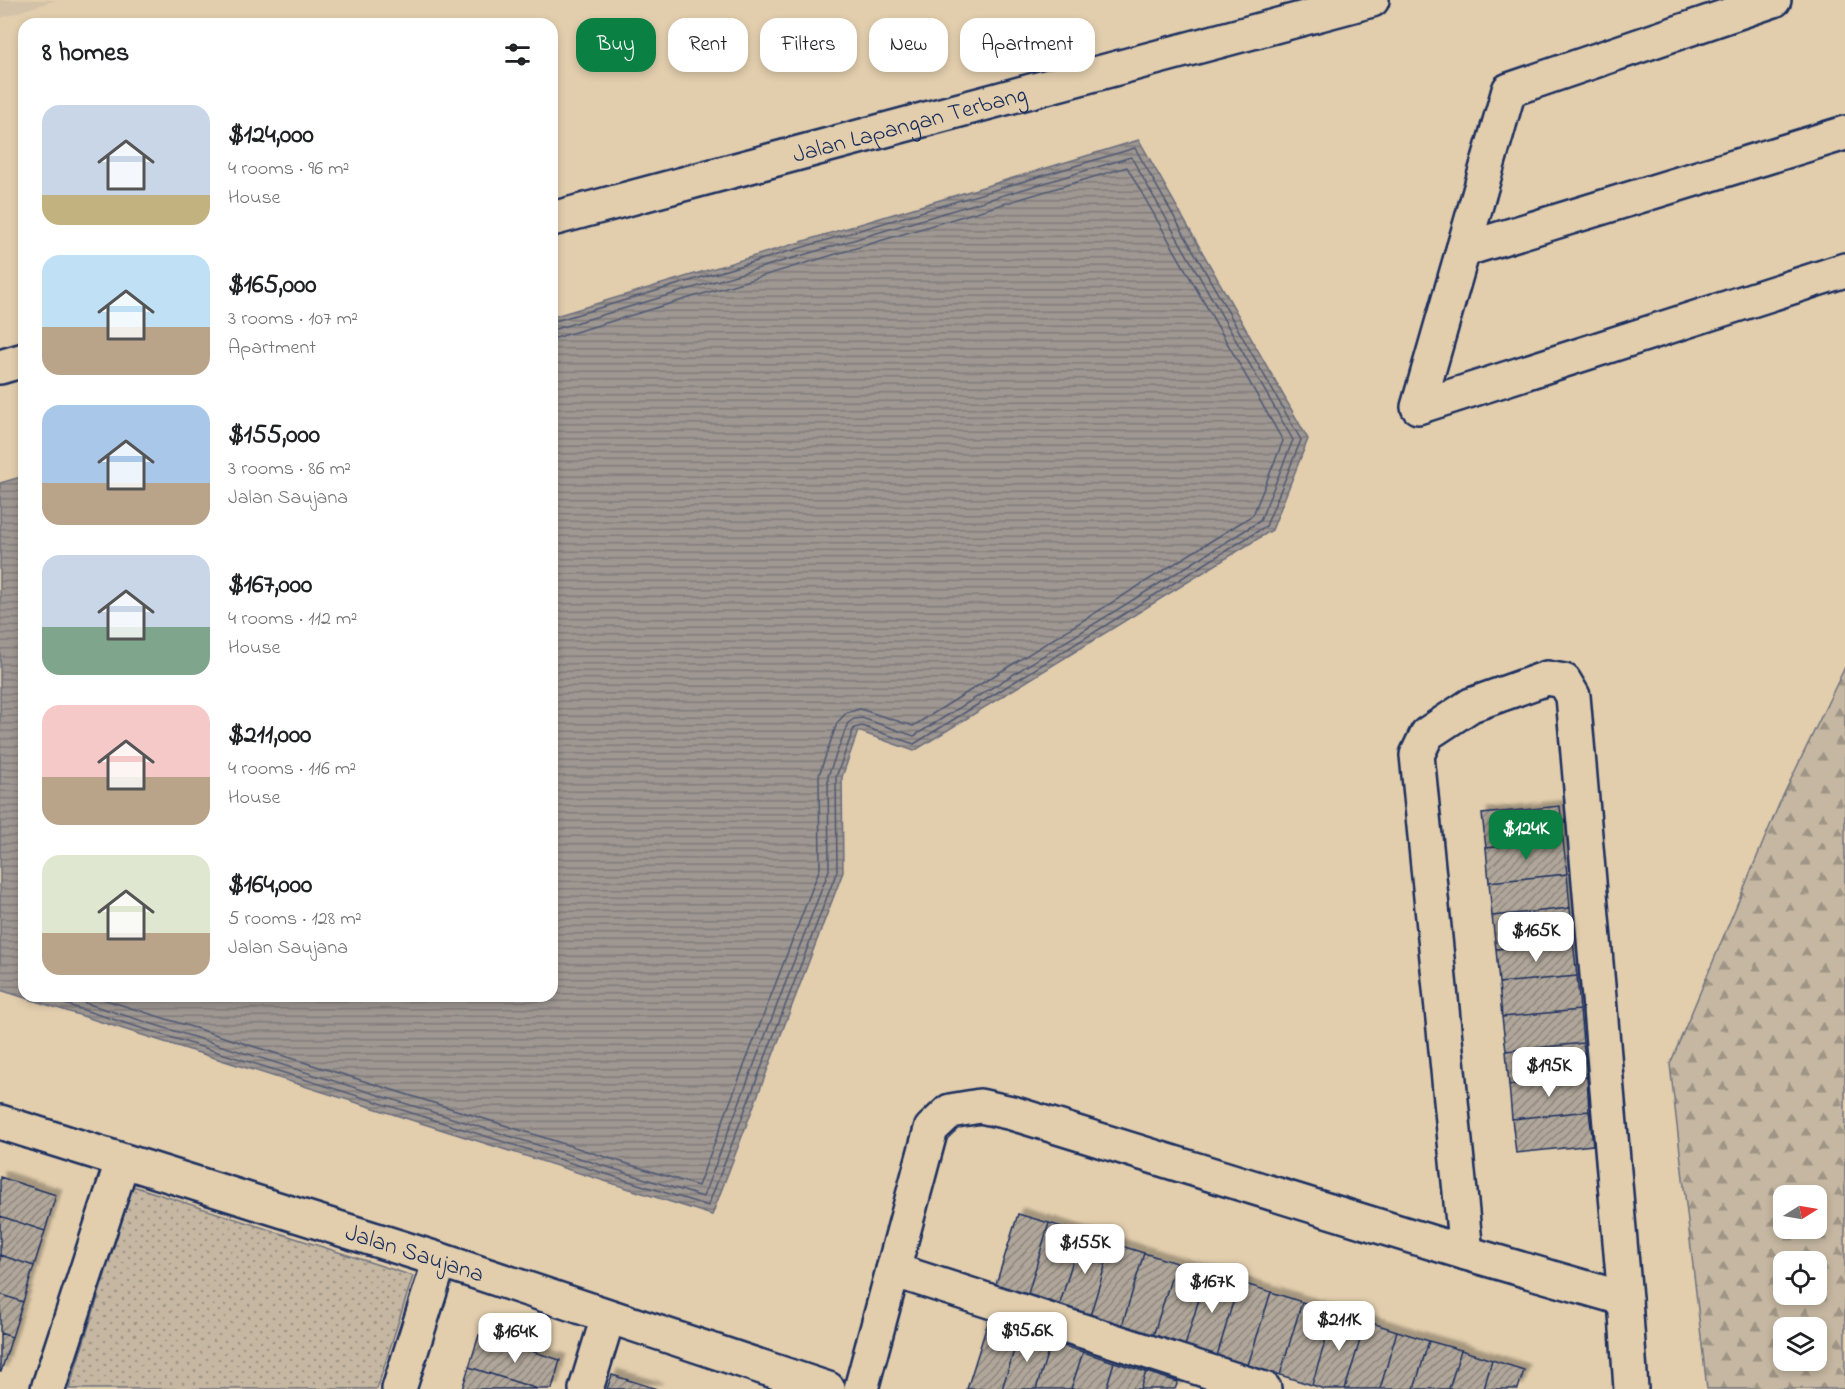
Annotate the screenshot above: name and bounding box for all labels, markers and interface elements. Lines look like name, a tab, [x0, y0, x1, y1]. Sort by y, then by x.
chip: Buy	[576, 18, 656, 72]
chip: Rent	[668, 18, 748, 72]
chip: Filters	[760, 18, 857, 72]
chip: New	[869, 18, 948, 72]
chip: Apartment	[960, 18, 1095, 72]
text: 8 homes	[42, 35, 129, 73]
icon: filters	[501, 38, 534, 71]
street label: Jalan Lapangan Terbang	[789, 78, 1031, 174]
text: $124,000	[228, 117, 314, 155]
icon: home	[90, 129, 162, 201]
text: 4 rooms · 96 m²	[228, 155, 349, 184]
text: House	[228, 184, 281, 213]
text: $165,000	[228, 267, 316, 305]
icon: home	[90, 279, 162, 351]
text: 3 rooms · 107 m²	[228, 305, 358, 334]
text: Apartment	[228, 334, 316, 363]
text: $155,000	[228, 417, 320, 455]
icon: home	[90, 429, 162, 501]
text: 3 rooms · 86 m²	[228, 455, 351, 484]
text: Jalan Saujana	[228, 484, 348, 513]
text: $167,000	[228, 567, 312, 605]
icon: home	[90, 579, 162, 651]
text: 4 rooms · 112 m²	[228, 605, 357, 634]
text: House	[228, 634, 281, 663]
text: $211,000	[228, 717, 311, 755]
icon: home	[90, 729, 162, 801]
text: 4 rooms · 116 m²	[228, 755, 356, 784]
text: House	[228, 784, 281, 813]
pin: $124K	[1484, 810, 1568, 861]
text: $124K	[1503, 815, 1549, 844]
text: $164,000	[228, 867, 312, 905]
icon: home	[90, 879, 162, 951]
text: 5 rooms · 128 m²	[228, 905, 362, 934]
pin: $165K	[1494, 912, 1578, 963]
text: $165K	[1512, 917, 1560, 946]
text: Jalan Saujana	[228, 934, 348, 963]
pin: $195K	[1507, 1047, 1591, 1098]
text: $195K	[1526, 1052, 1572, 1081]
north arrow	[1773, 1185, 1827, 1239]
map controls	[1773, 1185, 1827, 1371]
street label: Jalan Saujana	[340, 1216, 488, 1293]
pin: $155K	[1043, 1224, 1127, 1275]
text: $155K	[1059, 1229, 1111, 1258]
button: locate	[1773, 1251, 1827, 1305]
pin: $167K	[1170, 1263, 1254, 1314]
text: $167K	[1189, 1268, 1235, 1297]
pin: $211K	[1297, 1301, 1381, 1352]
text: $211K	[1317, 1306, 1361, 1335]
pin: $95.6K	[978, 1312, 1076, 1363]
pin: $164K	[473, 1313, 557, 1364]
text: $95.6K	[1001, 1317, 1053, 1346]
button: layers	[1773, 1317, 1827, 1371]
text: $164K	[492, 1318, 538, 1347]

